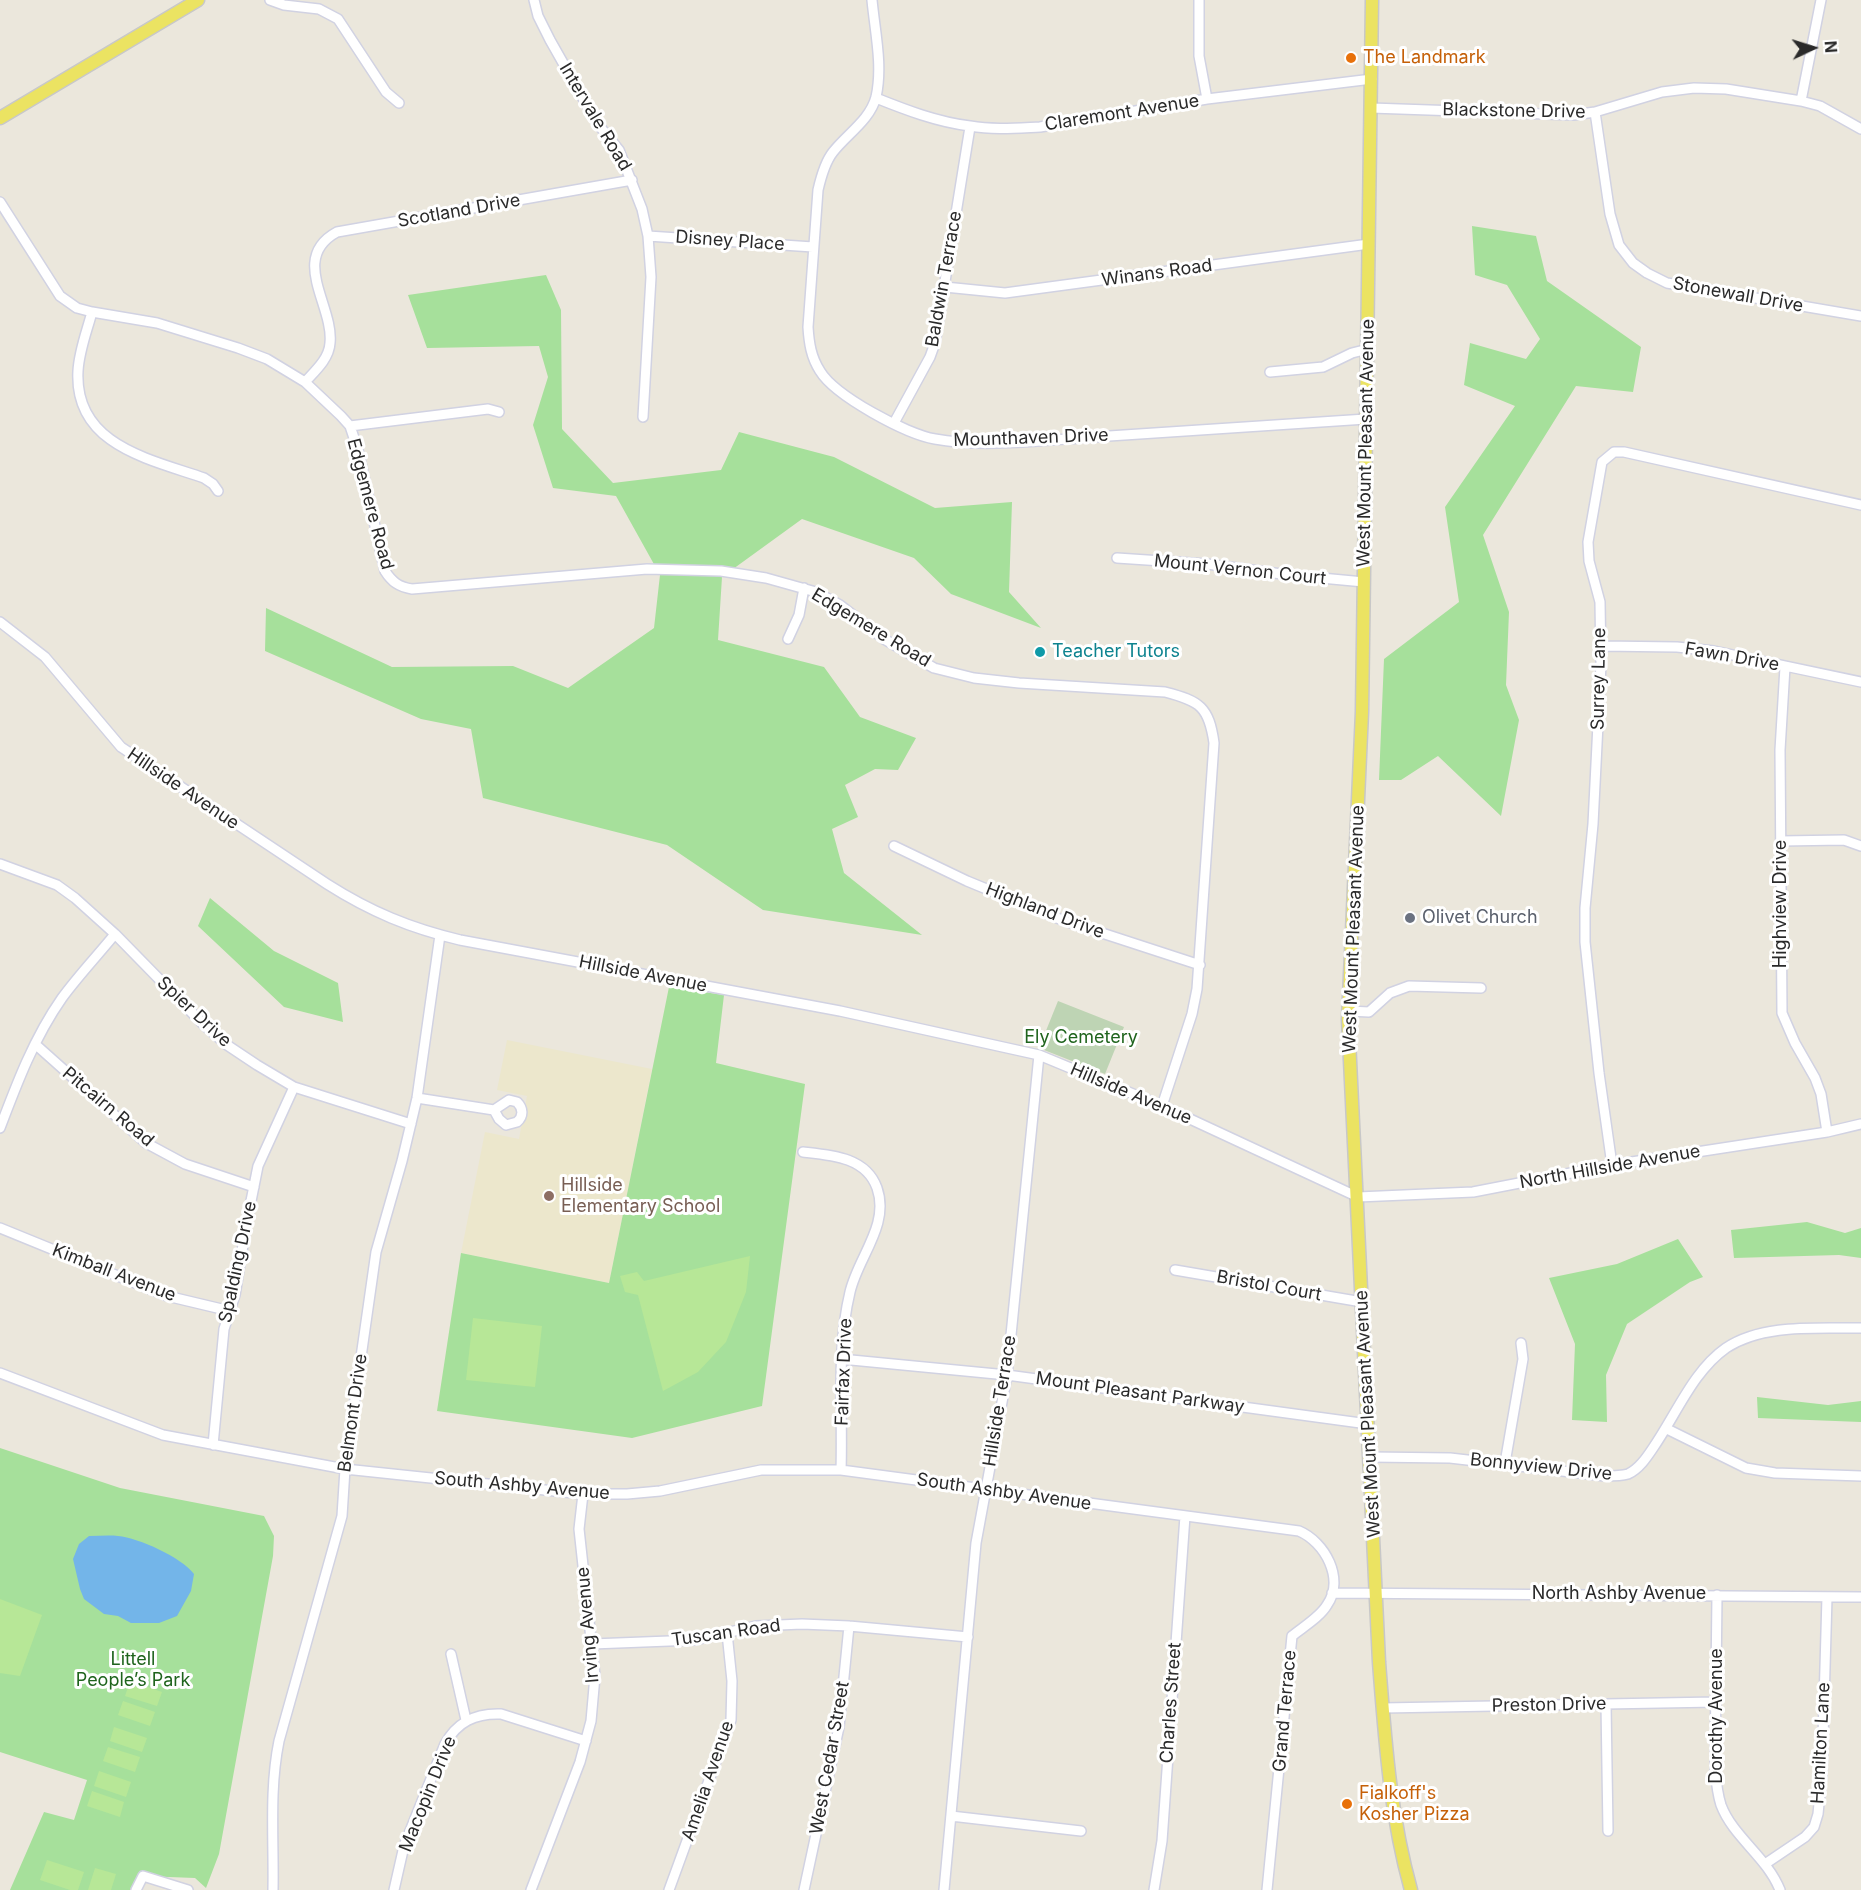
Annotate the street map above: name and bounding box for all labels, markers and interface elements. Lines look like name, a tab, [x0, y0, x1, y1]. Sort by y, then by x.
north arrow	[1783, 18, 1843, 78]
text: N	[1821, 40, 1841, 54]
place label: The Landmark	[1363, 47, 1486, 69]
marker: The Landmark	[1344, 51, 1358, 65]
street label: Intervale Road	[554, 59, 636, 175]
street label: Claremont Avenue	[1043, 90, 1201, 136]
street label: Blackstone Drive	[1442, 99, 1586, 123]
street label: Scotland Drive	[396, 190, 522, 232]
street label: Baldwin Terrace	[921, 209, 967, 349]
street label: Disney Place	[675, 226, 785, 256]
street label: Winans Road	[1100, 255, 1214, 291]
street label: Stonewall Drive	[1671, 273, 1805, 317]
street label: West Mount Pleasant Avenue	[1353, 319, 1379, 567]
street label: Mounthaven Drive	[953, 424, 1109, 452]
street label: Edgemere Road	[342, 436, 398, 572]
street label: Mount Vernon Court	[1153, 550, 1327, 590]
street label: Edgemere Road	[808, 584, 934, 672]
street label: Surrey Lane	[1587, 628, 1611, 730]
street label: Fawn Drive	[1683, 638, 1781, 676]
place label: Teacher Tutors	[1052, 641, 1180, 663]
marker: Teacher Tutors	[1033, 645, 1047, 659]
street label: Hillside Avenue	[123, 744, 243, 834]
street label: West Mount Pleasant Avenue	[1339, 805, 1369, 1053]
street label: Highview Drive	[1770, 840, 1792, 968]
street label: Highland Drive	[983, 878, 1107, 944]
place label: Olivet Church	[1422, 907, 1538, 929]
marker: Olivet Church	[1403, 911, 1417, 925]
street label: Hillside Avenue	[577, 951, 709, 997]
street label: Spier Drive	[152, 972, 236, 1052]
park label: Ely Cemetery	[1024, 1027, 1138, 1049]
street label: Hillside Avenue	[1067, 1059, 1195, 1129]
street label: Pitcairn Road	[58, 1063, 158, 1151]
street label: North Hillside Avenue	[1518, 1140, 1702, 1194]
place label: Hillside Elementary School	[561, 1175, 720, 1218]
marker: Hillside Elementary School	[542, 1189, 556, 1203]
street label: Spalding Drive	[215, 1199, 261, 1325]
street label: Kimball Avenue	[49, 1239, 179, 1307]
street label: Bristol Court	[1215, 1266, 1323, 1306]
street label: West Mount Pleasant Avenue	[1351, 1290, 1385, 1538]
street label: Fairfax Drive	[831, 1318, 857, 1426]
street label: Hillside Terrace	[979, 1334, 1021, 1468]
street label: Belmont Drive	[334, 1352, 372, 1474]
street label: Mount Pleasant Parkway	[1034, 1368, 1246, 1418]
street label: Bonnyview Drive	[1469, 1449, 1613, 1485]
street label: South Ashby Avenue	[433, 1468, 611, 1504]
street label: South Ashby Avenue	[915, 1469, 1093, 1515]
street label: Irving Avenue	[572, 1566, 604, 1684]
street label: North Ashby Avenue	[1532, 1583, 1706, 1605]
street label: Tuscan Road	[670, 1615, 782, 1651]
street label: Charles Street	[1156, 1642, 1186, 1764]
street label: Dorothy Avenue	[1706, 1648, 1728, 1784]
park label: Littell People’s Park	[76, 1649, 190, 1692]
street label: Grand Terrace	[1269, 1649, 1301, 1773]
street label: West Cedar Street	[806, 1680, 854, 1836]
street label: Hamilton Lane	[1807, 1682, 1835, 1804]
street label: Preston Drive	[1491, 1693, 1607, 1717]
street label: Amelia Avenue	[677, 1718, 739, 1844]
street label: Macopin Drive	[395, 1733, 461, 1855]
place label: Fialkoff's Kosher Pizza	[1359, 1783, 1469, 1826]
marker: Fialkoff's Kosher Pizza	[1340, 1797, 1354, 1811]

